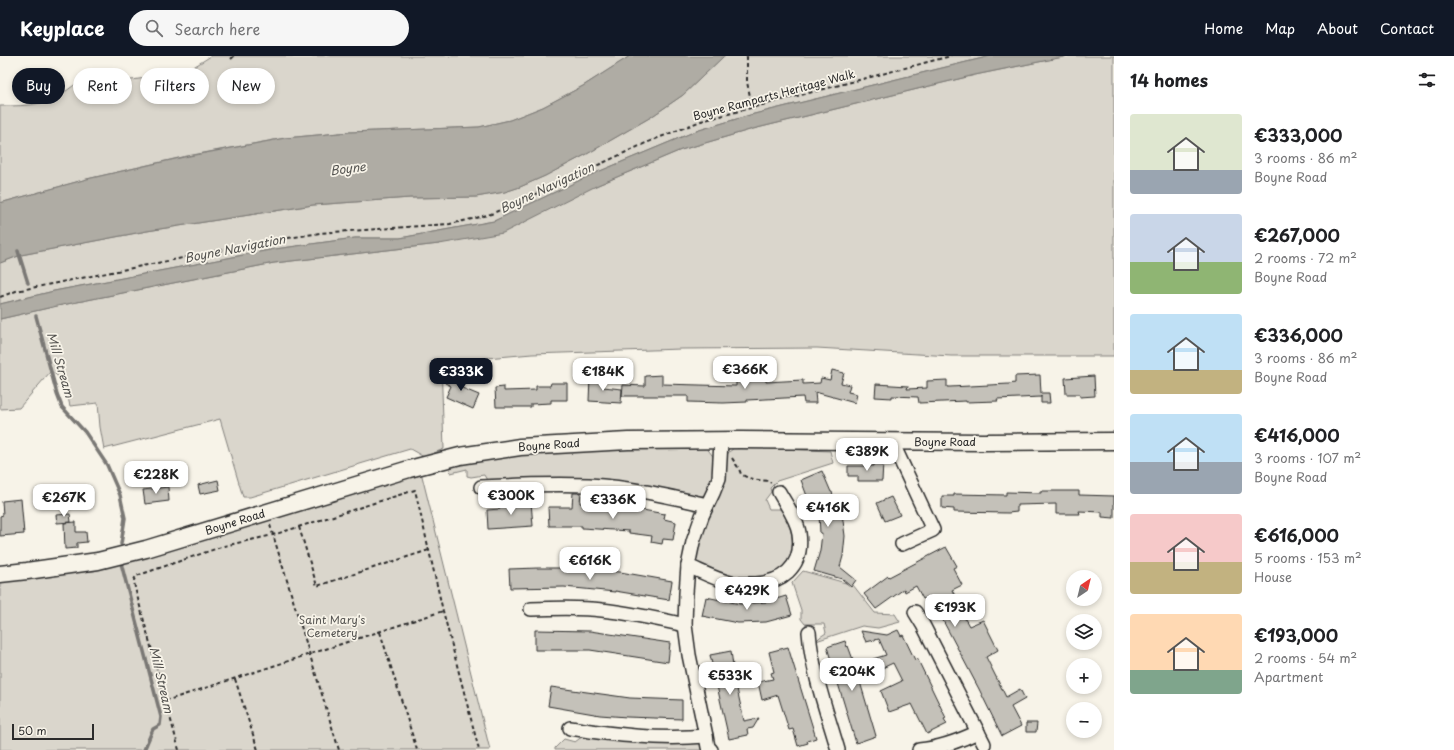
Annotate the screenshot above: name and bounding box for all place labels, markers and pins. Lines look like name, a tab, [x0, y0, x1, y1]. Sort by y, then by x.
pin: €366K	[717, 356, 773, 390]
pin: €333K	[433, 358, 489, 392]
pin: €184K	[575, 358, 631, 392]
pin: €389K	[839, 438, 895, 472]
pin: €228K	[128, 461, 184, 495]
pin: €300K	[483, 482, 539, 516]
pin: €267K	[36, 484, 92, 518]
pin: €336K	[585, 486, 641, 520]
pin: €416K	[800, 494, 856, 528]
pin: €616K	[562, 547, 618, 581]
pin: €429K	[719, 577, 775, 611]
pin: €193K	[927, 594, 983, 628]
pin: €204K	[824, 658, 880, 692]
pin: €533K	[702, 662, 758, 696]

